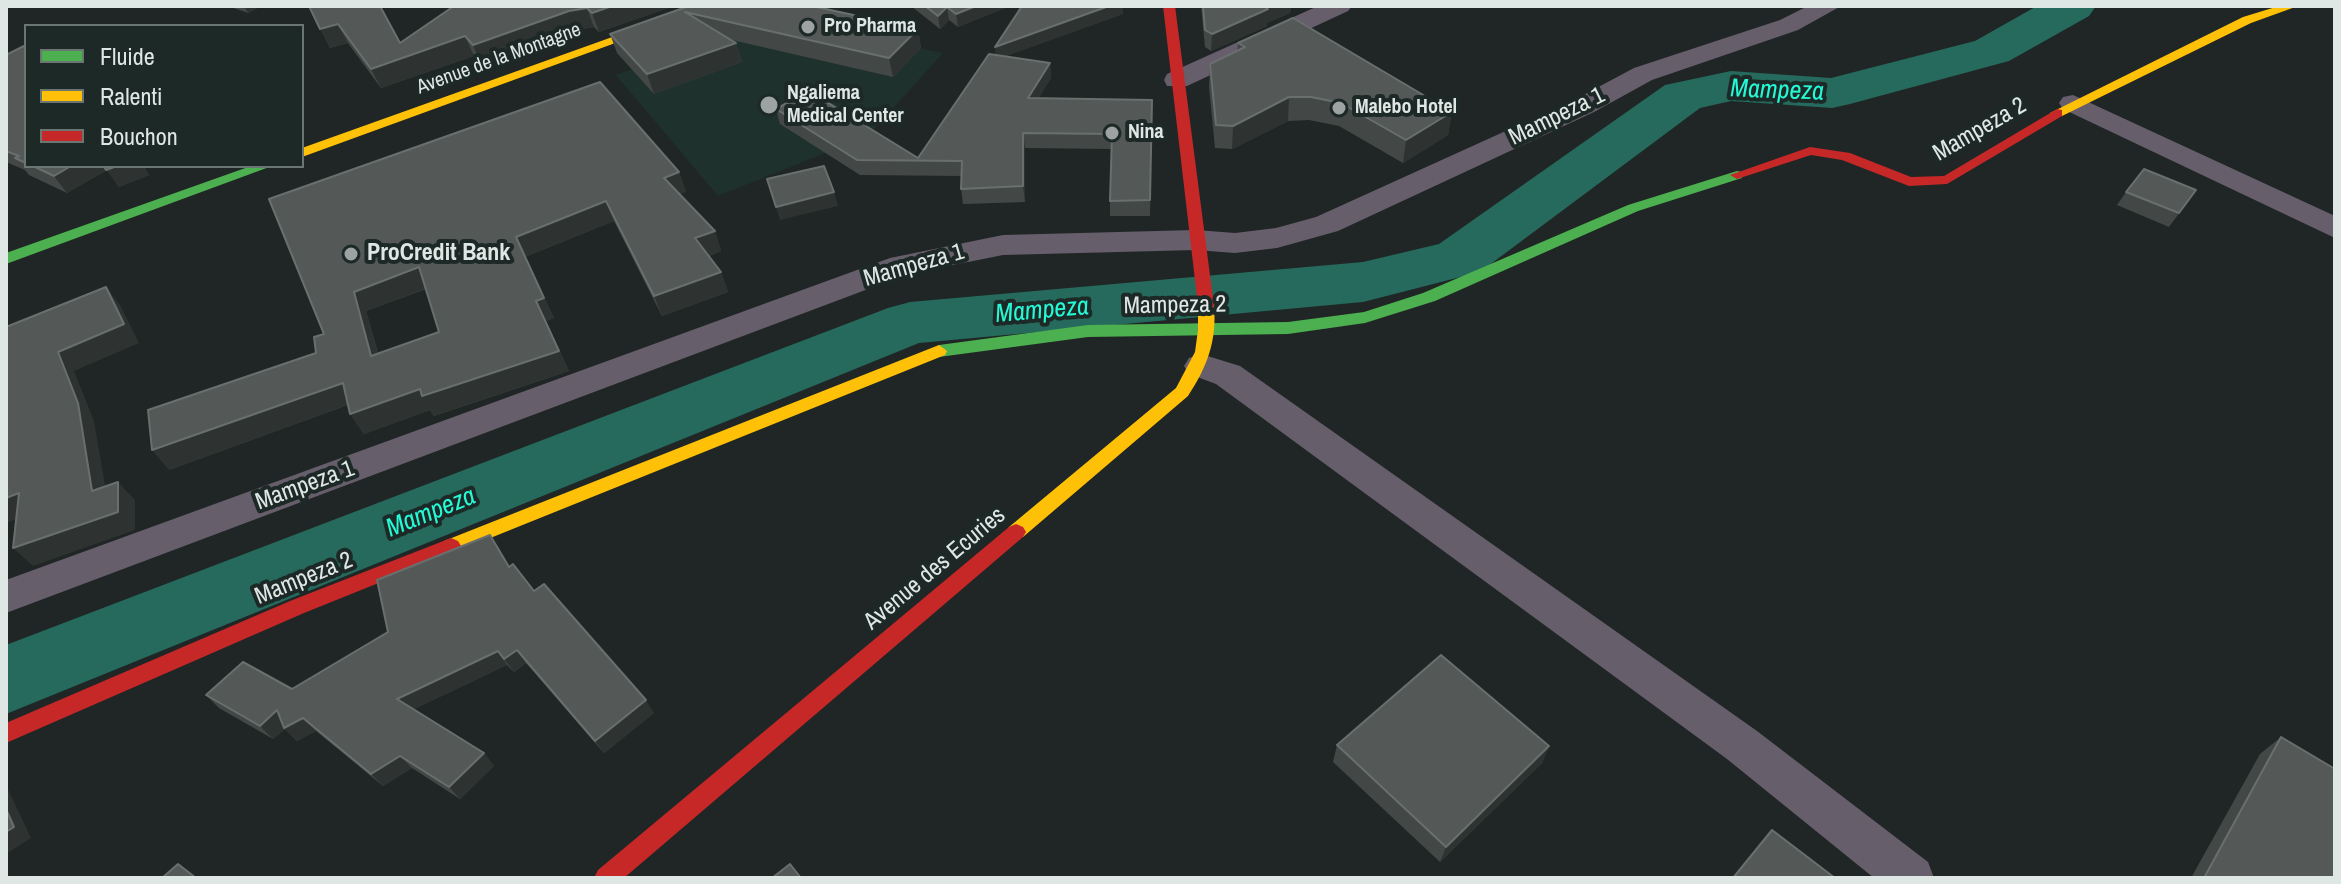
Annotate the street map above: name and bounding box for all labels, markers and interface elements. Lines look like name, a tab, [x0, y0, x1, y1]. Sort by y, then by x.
place label: Pro Pharma	[824, 15, 916, 39]
street label: Avenue de la Montagne	[414, 18, 584, 100]
marker: Pro Pharma	[799, 18, 817, 36]
legend	[24, 24, 304, 168]
text: Fluide	[100, 40, 155, 72]
water label: Mampeza	[1730, 74, 1824, 108]
text: Ralenti	[100, 80, 162, 112]
place label: Ngaliema Medical Center	[787, 82, 904, 129]
street label: Mampeza 1	[1504, 82, 1610, 152]
street label: Mampeza 2	[1928, 92, 2032, 168]
marker: Ngaliema Medical Center	[758, 94, 780, 116]
place label: Malebo Hotel	[1355, 96, 1457, 120]
marker: Malebo Hotel	[1330, 99, 1348, 117]
text: Bouchon	[100, 120, 178, 152]
place label: Nina	[1128, 121, 1164, 145]
marker: Nina	[1103, 124, 1121, 142]
street label: Mampeza 1	[861, 238, 967, 294]
place label: ProCredit Bank	[367, 240, 510, 268]
marker: ProCredit Bank	[342, 245, 360, 263]
water label: Mampeza	[994, 291, 1090, 331]
street label: Mampeza 2	[1123, 291, 1227, 321]
street label: Mampeza 1	[252, 455, 358, 517]
water label: Mampeza	[382, 481, 480, 545]
street label: Avenue des Ecuries	[858, 501, 1012, 637]
street label: Mampeza 2	[251, 546, 357, 612]

